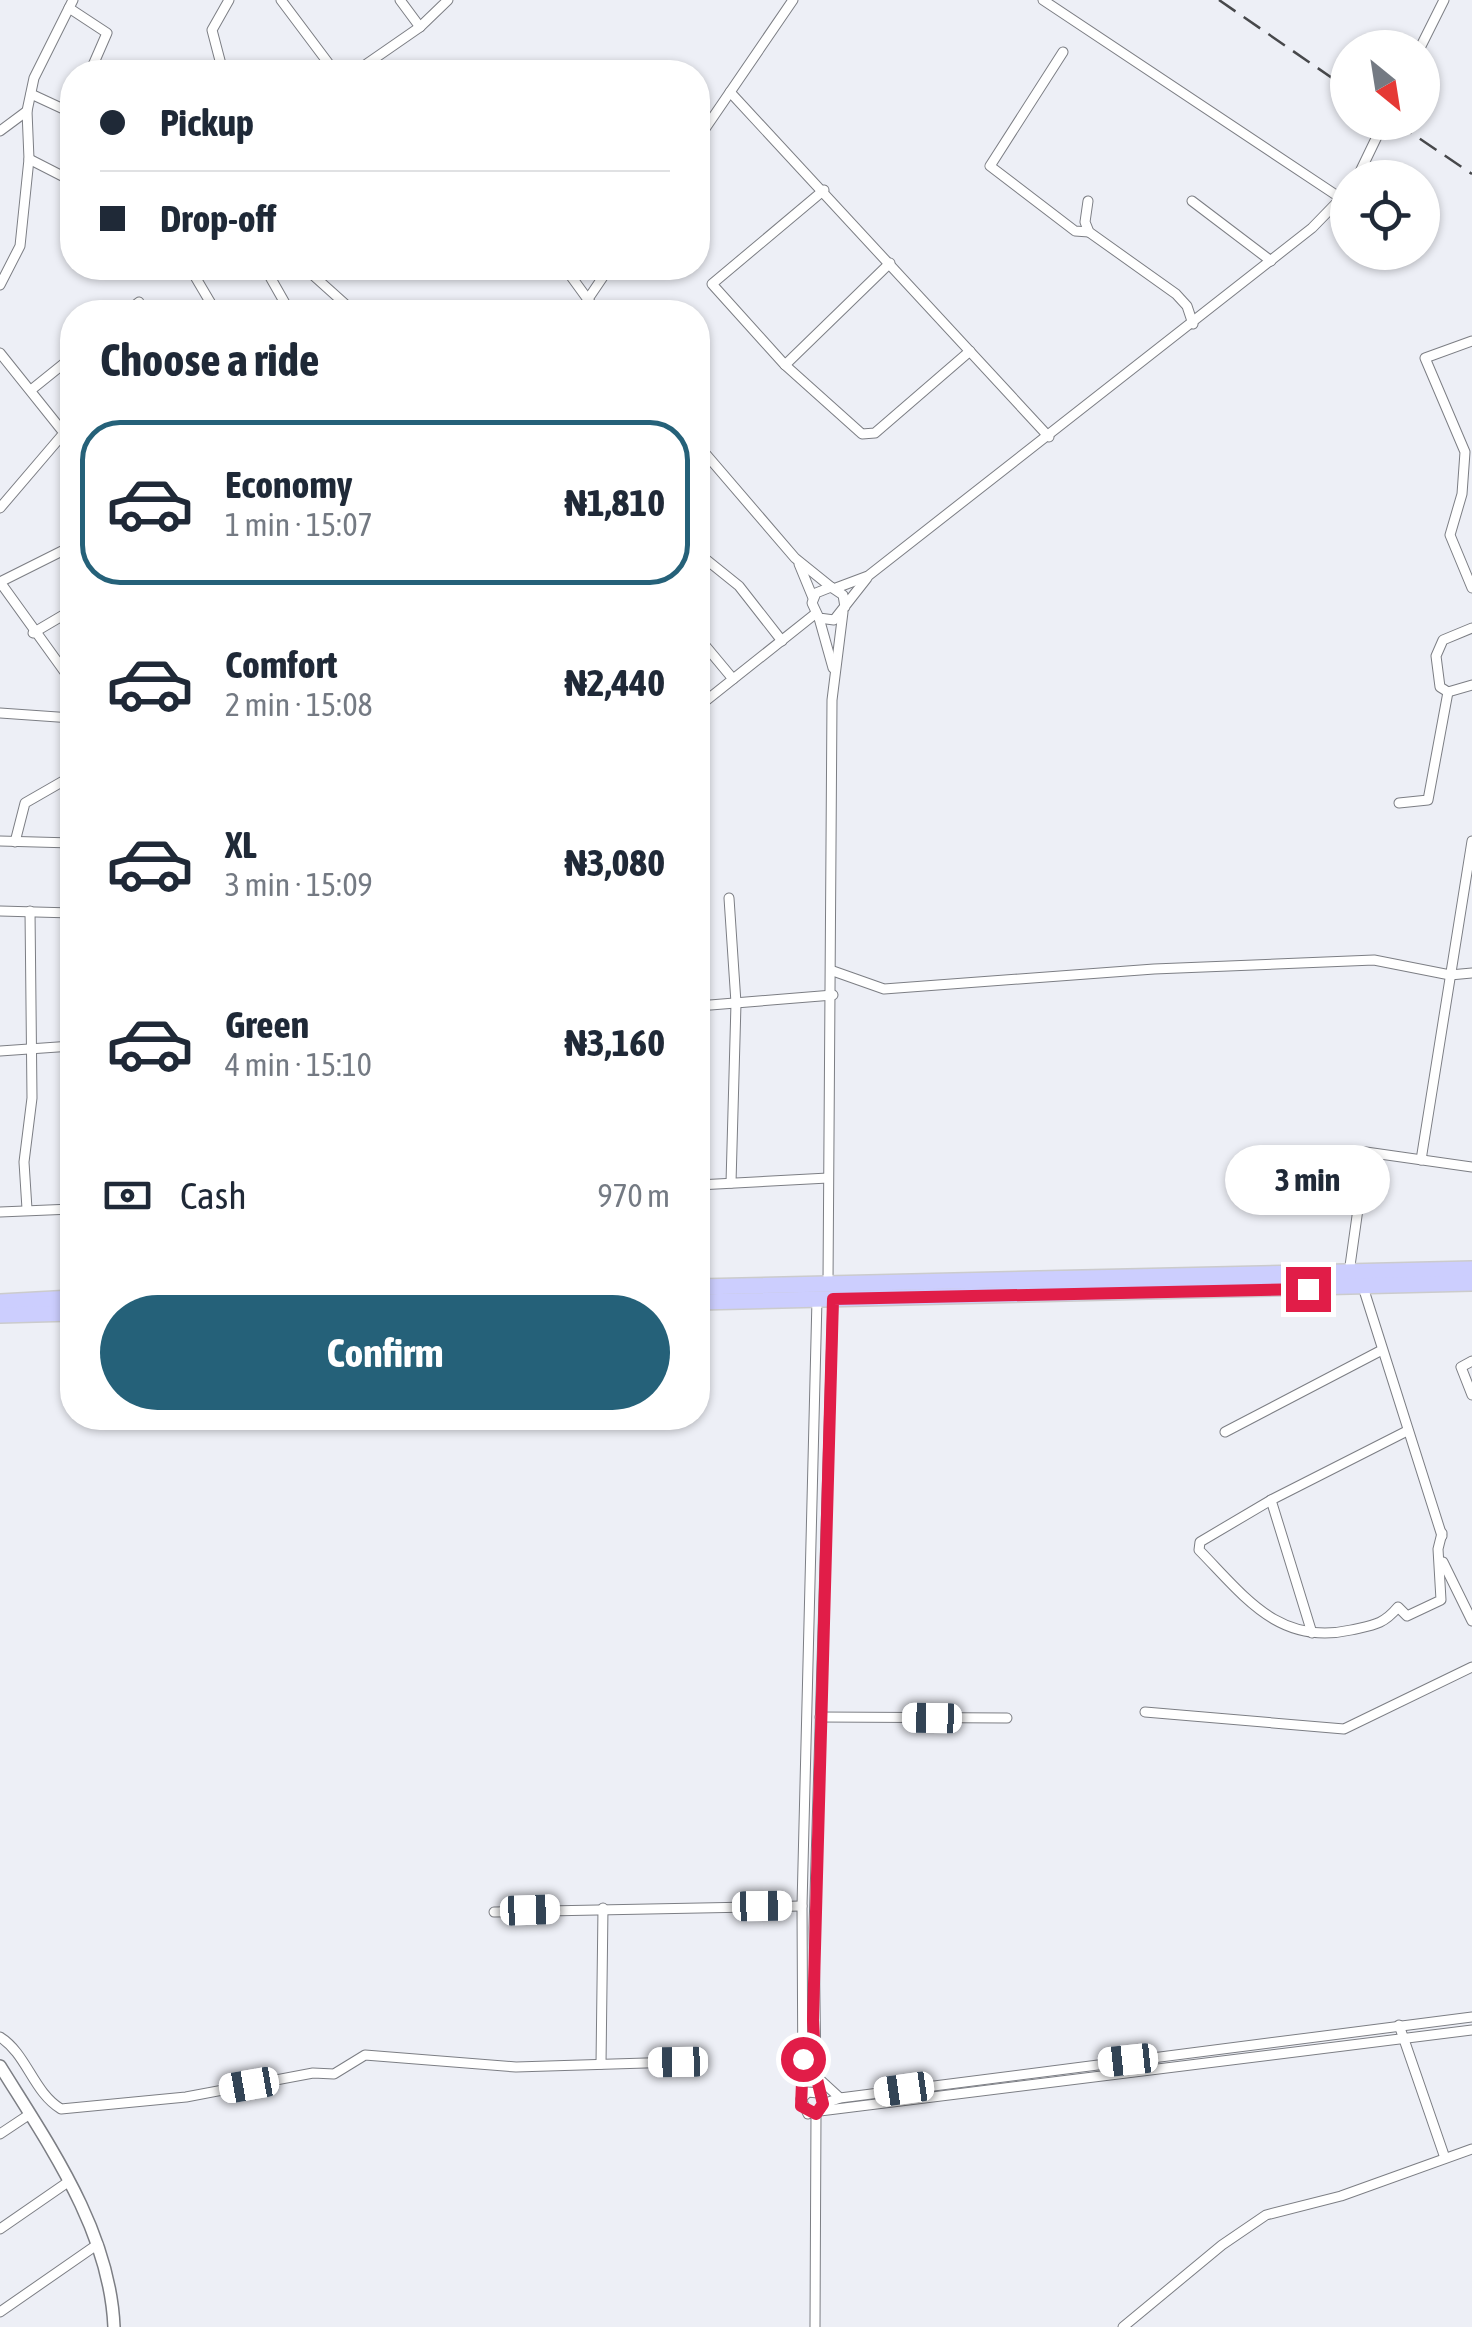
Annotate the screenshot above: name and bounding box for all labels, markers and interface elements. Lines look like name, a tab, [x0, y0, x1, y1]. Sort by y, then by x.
north arrow	[1330, 30, 1440, 140]
map controls	[1330, 30, 1440, 270]
text: Pickup	[160, 101, 254, 144]
button: locate	[1330, 160, 1440, 270]
text: Drop-off	[160, 197, 276, 240]
text: Choose a ride	[100, 334, 319, 386]
icon: car	[105, 458, 195, 548]
text: Economy	[225, 463, 352, 506]
text: ₦1,810	[564, 481, 665, 524]
text: 1 min · 15:07	[225, 506, 372, 543]
icon: car	[105, 638, 195, 728]
text: Comfort	[225, 643, 337, 686]
text: ₦2,440	[564, 661, 665, 704]
text: 2 min · 15:08	[225, 686, 372, 723]
icon: car	[105, 818, 195, 908]
text: XL	[225, 823, 257, 866]
text: ₦3,080	[564, 841, 665, 884]
text: 3 min · 15:09	[225, 866, 372, 903]
icon: car	[105, 998, 195, 1088]
text: Green	[225, 1003, 309, 1046]
text: ₦3,160	[564, 1021, 665, 1064]
text: 4 min · 15:10	[225, 1046, 372, 1083]
callout: 3 min	[1226, 1144, 1390, 1214]
text: 3 min	[1275, 1161, 1340, 1198]
icon: cash	[100, 1168, 155, 1223]
text: Cash	[180, 1174, 247, 1217]
text: 970 m	[597, 1177, 670, 1214]
route end	[1286, 1267, 1331, 1312]
button: Confirm	[100, 1295, 670, 1410]
car	[902, 1702, 962, 1734]
car	[732, 1890, 792, 1922]
car	[499, 1894, 561, 1926]
route start	[781, 2037, 826, 2082]
car	[1097, 2042, 1159, 2078]
car	[648, 2046, 708, 2078]
car	[217, 2065, 281, 2105]
car	[872, 2070, 936, 2108]

